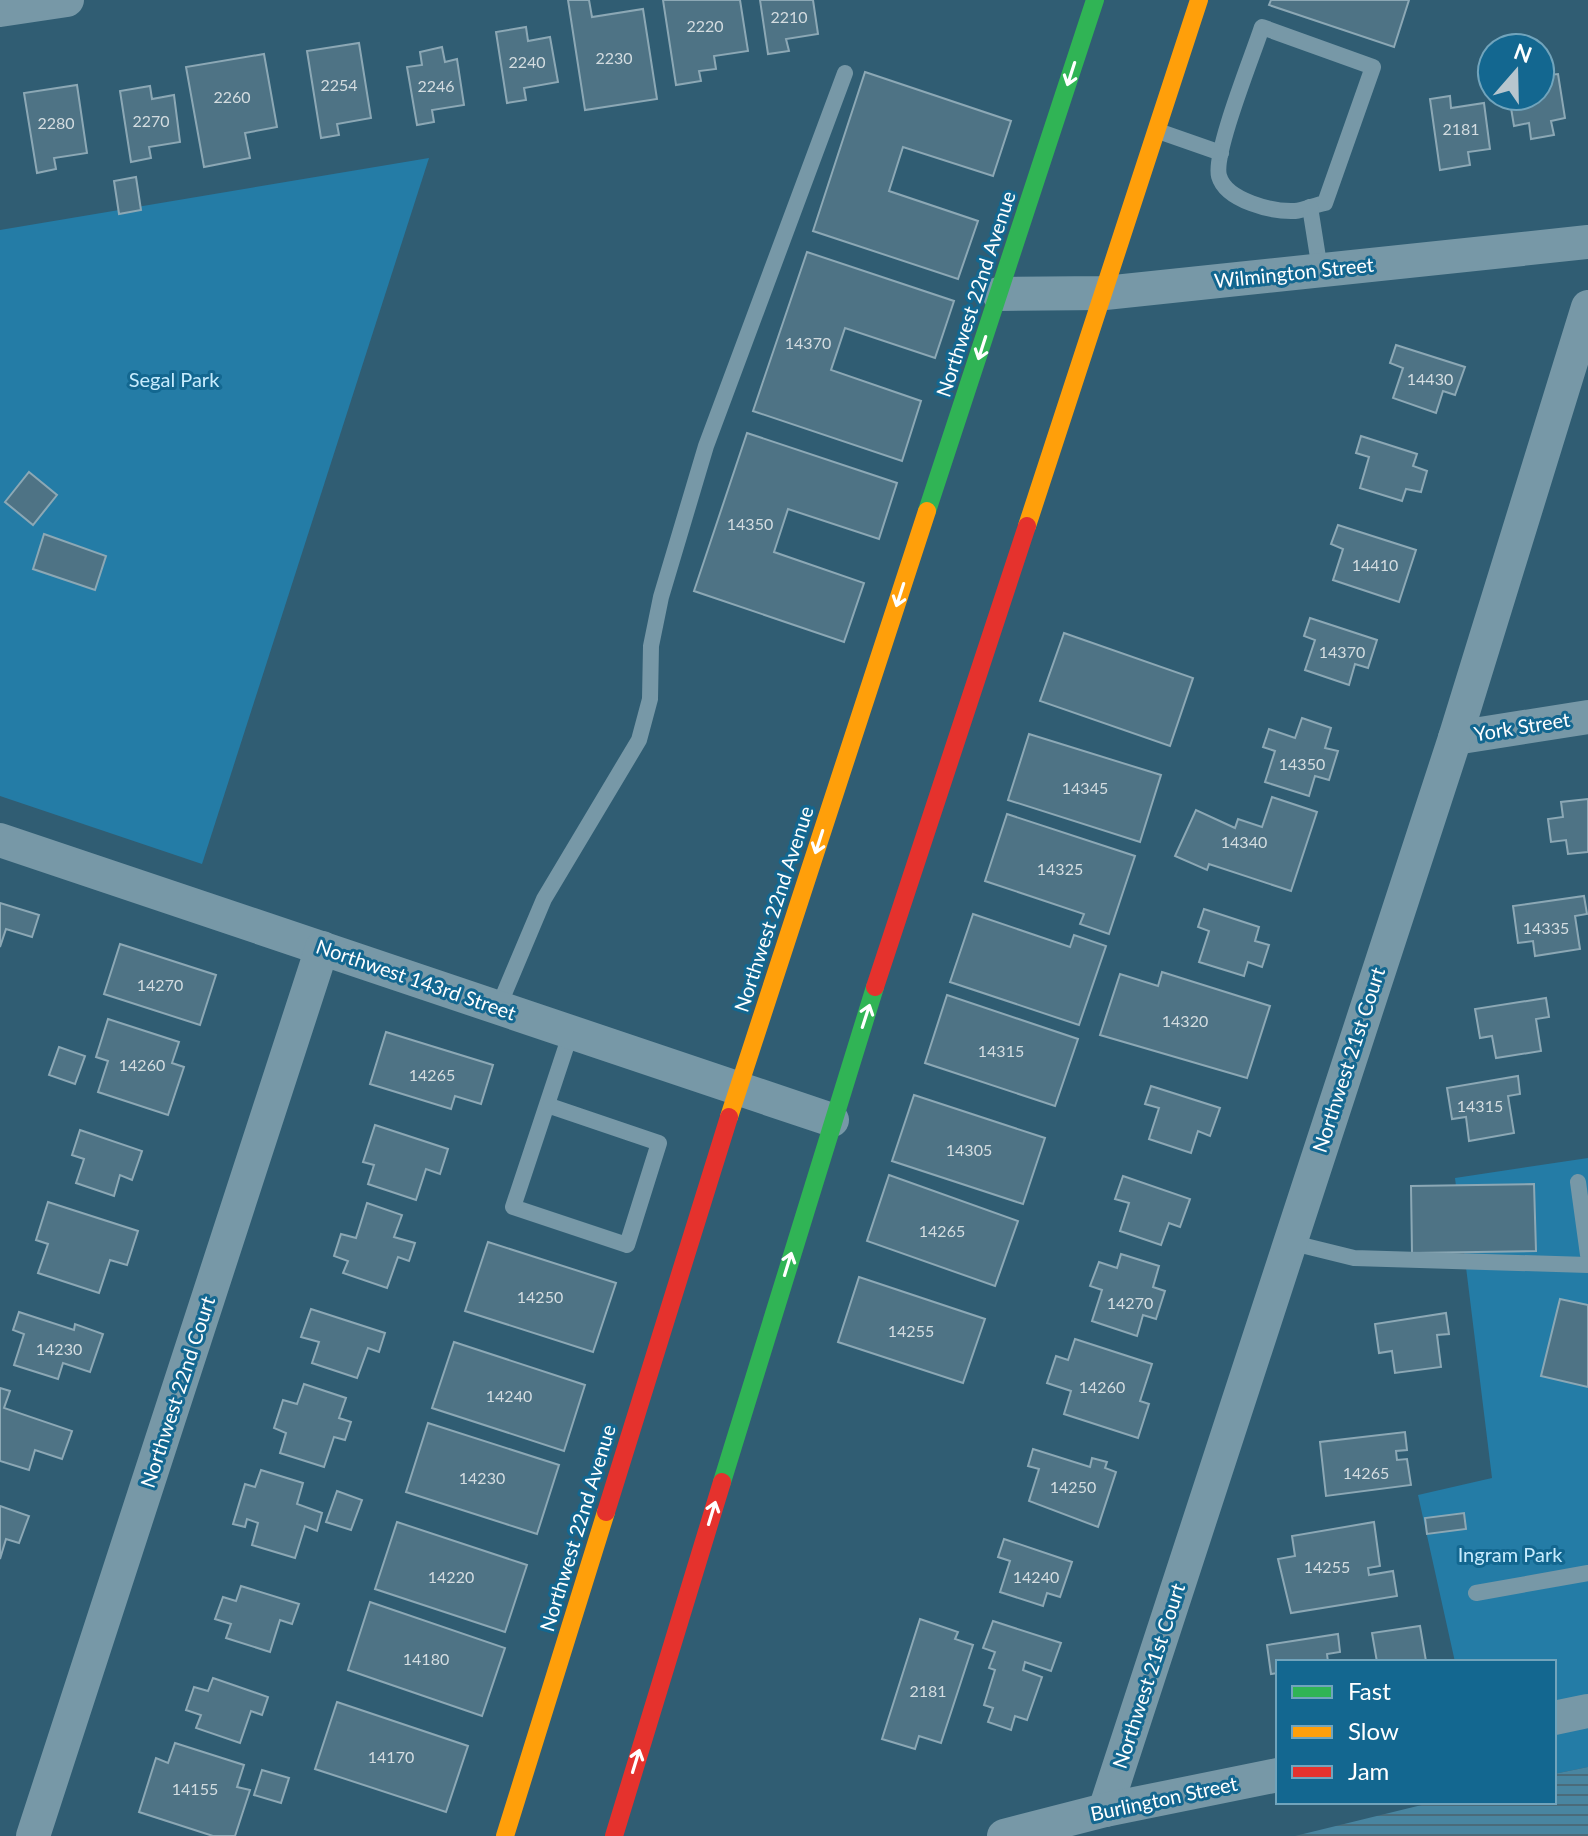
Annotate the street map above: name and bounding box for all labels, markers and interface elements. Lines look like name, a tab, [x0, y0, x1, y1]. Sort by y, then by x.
house number: 2210	[770, 7, 808, 26]
house number: 2220	[686, 16, 724, 35]
north arrow	[1476, 32, 1556, 112]
text: N	[1510, 37, 1536, 68]
house number: 2230	[595, 48, 633, 67]
house number: 2240	[508, 52, 546, 71]
one-way arrow	[1062, 62, 1077, 87]
house number: 2254	[320, 75, 358, 94]
house number: 2246	[417, 76, 455, 95]
house number: 2260	[213, 87, 251, 106]
house number: 2270	[132, 111, 170, 130]
house number: 2280	[37, 113, 75, 132]
house number: 2181	[1442, 119, 1480, 138]
street label: Northwest 22nd Avenue	[930, 188, 1020, 400]
street label: Wilmington Street	[1213, 252, 1375, 292]
house number: 14370	[785, 333, 831, 352]
one-way arrow	[973, 335, 988, 360]
park label: Segal Park	[129, 367, 220, 391]
house number: 14430	[1407, 369, 1453, 388]
house number: 14350	[727, 514, 773, 533]
house number: 14410	[1352, 555, 1398, 574]
one-way arrow	[892, 582, 907, 607]
house number: 14370	[1319, 642, 1365, 661]
street label: York Street	[1472, 707, 1572, 745]
house number: 14350	[1279, 754, 1325, 773]
house number: 14345	[1062, 778, 1108, 797]
street label: Northwest 22nd Avenue	[728, 803, 818, 1015]
one-way arrow	[811, 829, 825, 854]
house number: 14340	[1221, 832, 1267, 851]
house number: 14325	[1037, 859, 1083, 878]
house number: 14335	[1523, 918, 1569, 937]
street label: Northwest 143rd Street	[313, 934, 519, 1025]
street label: Northwest 21st Court	[1307, 964, 1389, 1155]
house number: 14270	[137, 975, 183, 994]
one-way arrow	[860, 1004, 875, 1029]
house number: 14320	[1162, 1011, 1208, 1030]
house number: 14315	[978, 1041, 1024, 1060]
house number: 14260	[119, 1055, 165, 1074]
house number: 14265	[409, 1065, 455, 1084]
house number: 14315	[1457, 1096, 1503, 1115]
house number: 14305	[946, 1140, 992, 1159]
house number: 14265	[919, 1221, 965, 1240]
one-way arrow	[782, 1252, 796, 1277]
house number: 14250	[517, 1287, 563, 1306]
street label: Northwest 22nd Court	[135, 1293, 219, 1490]
house number: 14270	[1107, 1293, 1153, 1312]
house number: 14255	[888, 1321, 934, 1340]
house number: 14230	[36, 1339, 82, 1358]
house number: 14260	[1079, 1377, 1125, 1396]
house number: 14240	[486, 1386, 532, 1405]
street label: Northwest 22nd Avenue	[534, 1421, 620, 1634]
house number: 14265	[1343, 1463, 1389, 1482]
house number: 14230	[459, 1468, 505, 1487]
house number: 14250	[1050, 1477, 1096, 1496]
one-way arrow	[705, 1500, 720, 1526]
park label: Ingram Park	[1458, 1542, 1563, 1566]
house number: 14255	[1304, 1557, 1350, 1576]
house number: 14220	[428, 1567, 474, 1586]
house number: 14240	[1013, 1567, 1059, 1586]
street label: Northwest 21st Court	[1107, 1580, 1189, 1771]
house number: 14180	[403, 1649, 449, 1668]
legend	[1276, 1660, 1556, 1804]
text: Fast	[1348, 1676, 1391, 1705]
house number: 2181	[909, 1681, 947, 1700]
text: Slow	[1348, 1716, 1399, 1745]
house number: 14170	[368, 1747, 414, 1766]
one-way arrow	[630, 1749, 645, 1774]
text: Jam	[1348, 1756, 1389, 1785]
street label: Burlington Street	[1088, 1771, 1239, 1825]
house number: 14155	[172, 1779, 218, 1798]

